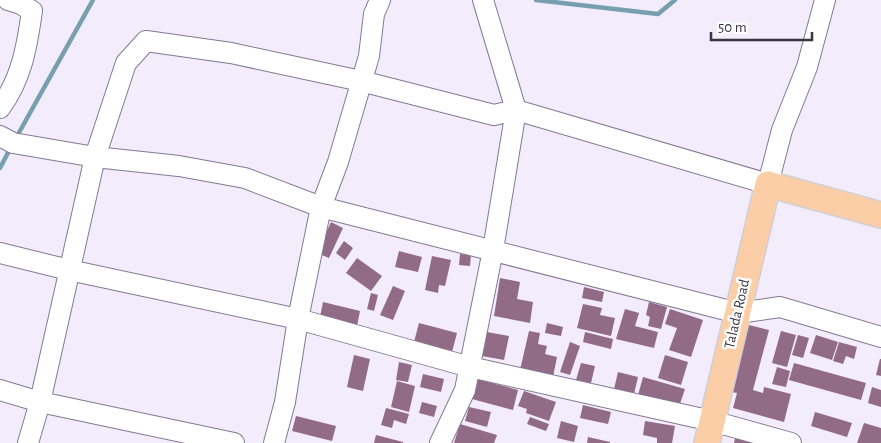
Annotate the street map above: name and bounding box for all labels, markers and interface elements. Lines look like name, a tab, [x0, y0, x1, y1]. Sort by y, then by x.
scale bar	[711, 10, 812, 42]
text: 50 m	[718, 20, 747, 35]
street label: Talada Road	[722, 278, 752, 350]

